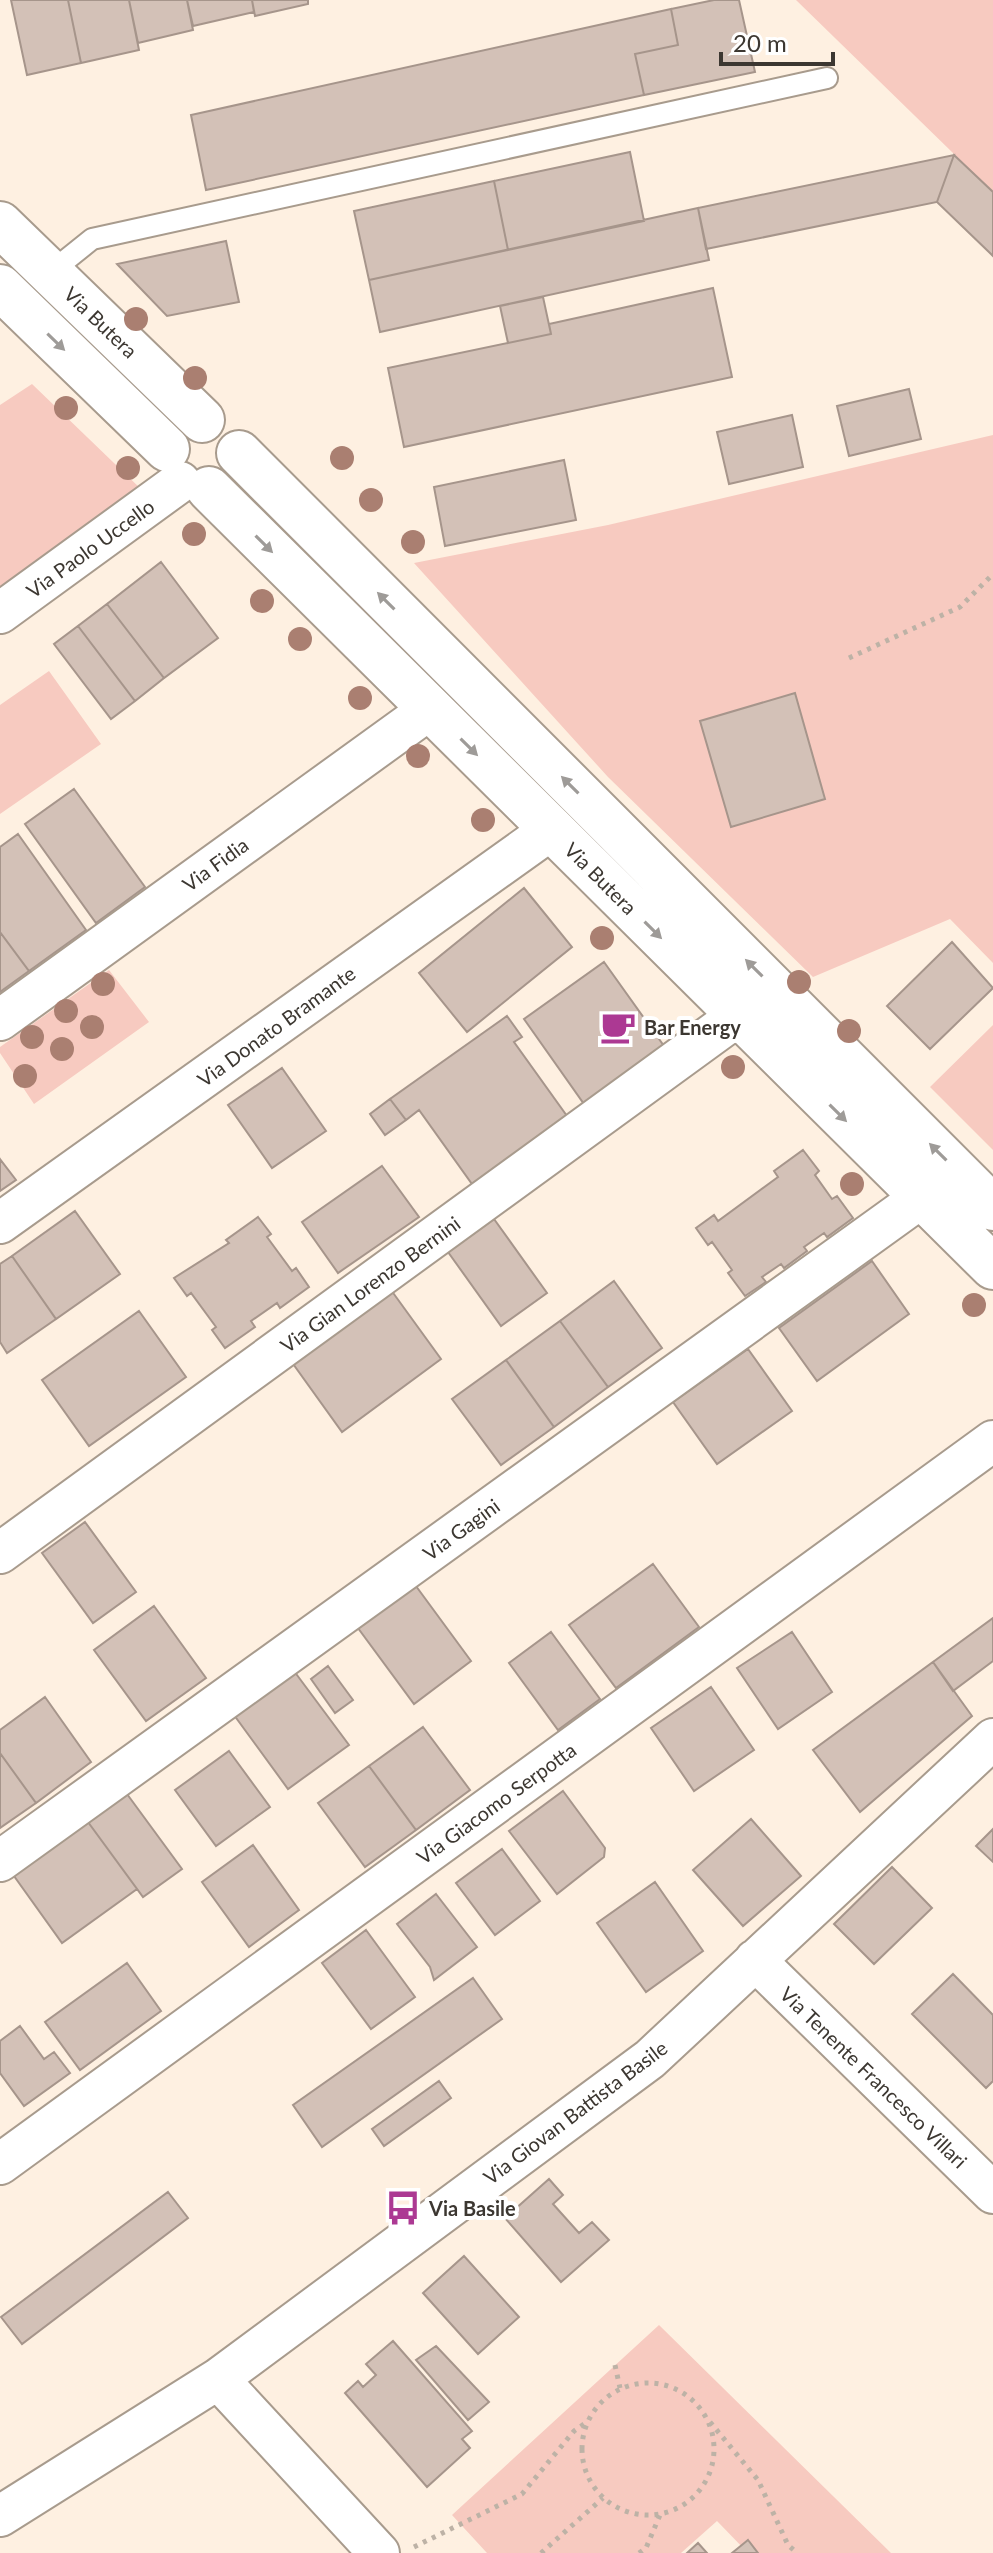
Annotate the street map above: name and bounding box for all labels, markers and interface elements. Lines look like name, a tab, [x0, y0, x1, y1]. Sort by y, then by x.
scale bar	[721, 16, 833, 66]
text: 20 m	[733, 28, 787, 57]
street label: Via Butera	[60, 281, 142, 363]
one-way arrow	[46, 332, 65, 350]
street label: Via Paolo Uccello	[21, 494, 159, 602]
one-way arrow	[254, 534, 273, 553]
one-way arrow	[378, 592, 396, 611]
one-way arrow	[459, 737, 478, 756]
one-way arrow	[561, 776, 580, 795]
street label: Via Fidia	[177, 832, 253, 896]
street label: Via Butera	[560, 837, 642, 919]
one-way arrow	[644, 920, 662, 939]
one-way arrow	[745, 960, 764, 978]
street label: Via Donato Bramante	[192, 961, 360, 1091]
cafe icon: Bar Energy	[599, 1008, 637, 1046]
place label: Bar Energy	[644, 1015, 741, 1039]
one-way arrow	[828, 1103, 847, 1122]
one-way arrow	[929, 1143, 948, 1162]
street label: Via Gian Lorenzo Bernini	[275, 1211, 465, 1357]
street label: Via Gagini	[418, 1493, 504, 1565]
street label: Via Giacomo Serpotta	[412, 1737, 580, 1869]
street label: Via Tenente Francesco Villari	[776, 1981, 972, 2173]
street label: Via Giovan Battista Basile	[478, 2035, 672, 2189]
bus stop icon: Via Basile	[384, 2189, 422, 2227]
place label: Via Basile	[428, 2196, 516, 2220]

